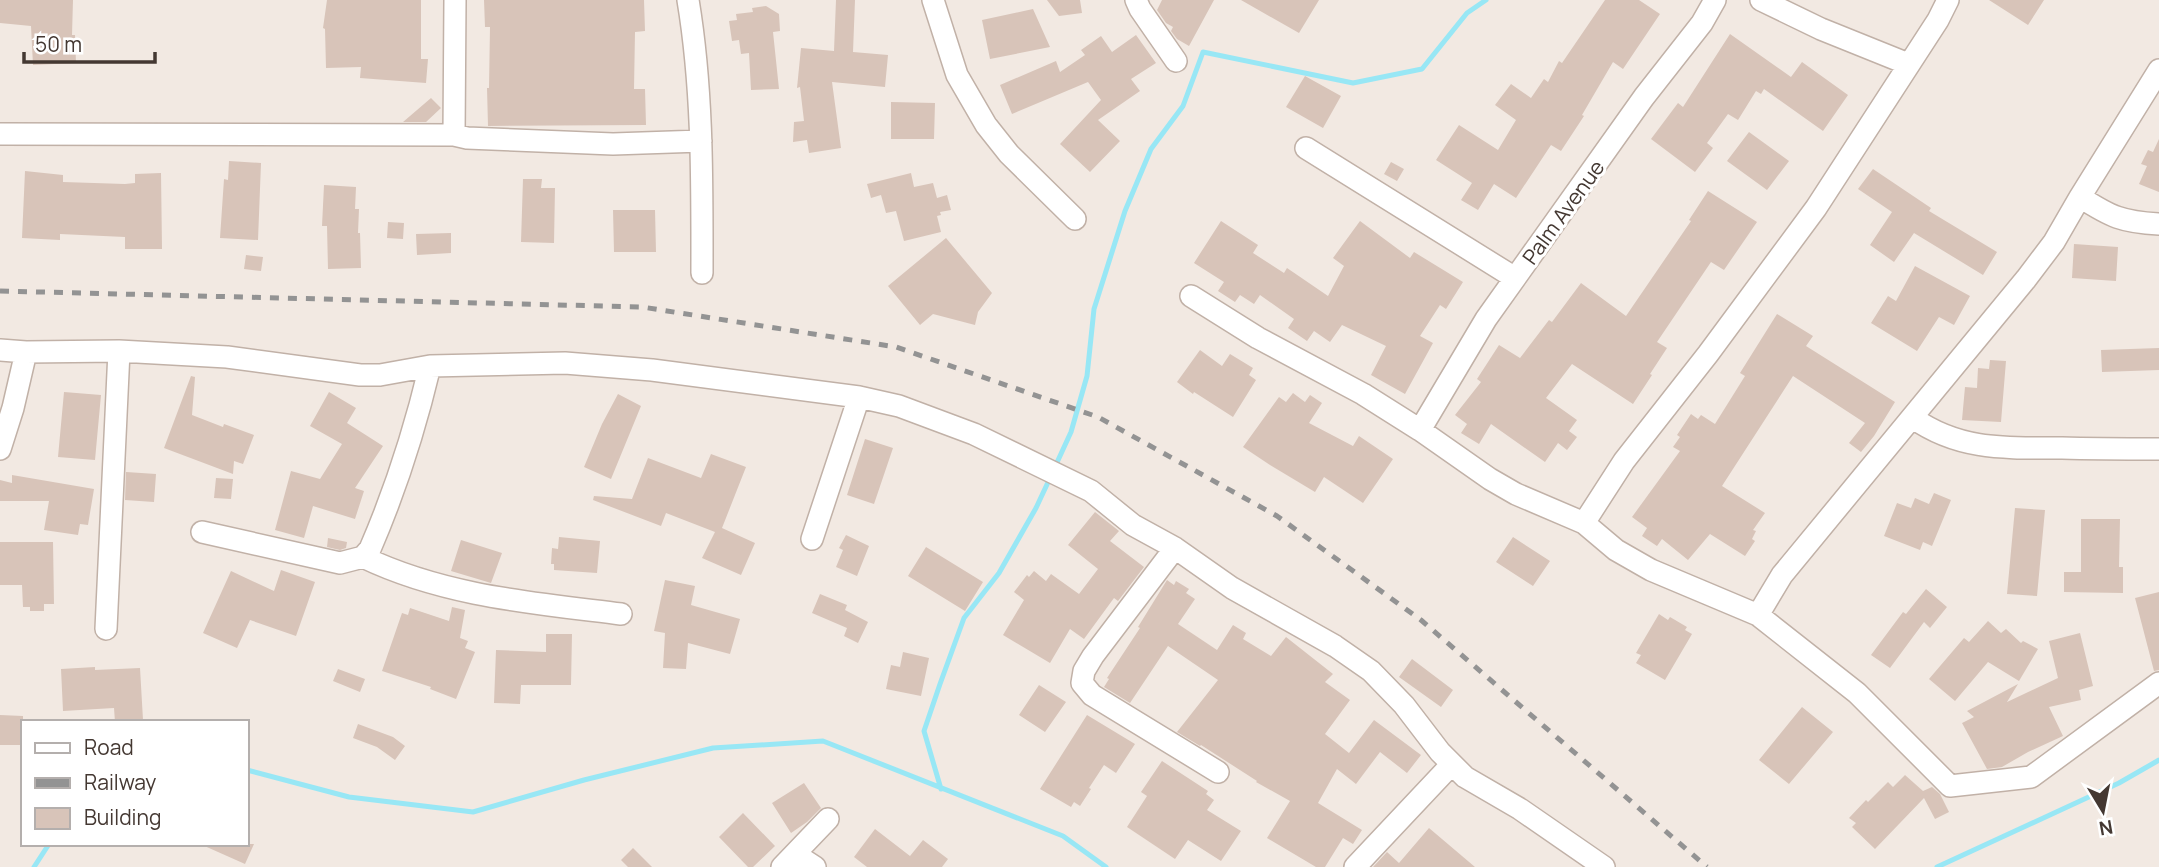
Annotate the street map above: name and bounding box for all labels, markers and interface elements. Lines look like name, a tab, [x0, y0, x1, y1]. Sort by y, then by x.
scale bar	[24, 21, 156, 65]
text: 50 m	[35, 30, 82, 58]
street label: Palm Avenue	[1516, 154, 1610, 270]
legend	[21, 720, 248, 846]
text: Road	[84, 733, 134, 761]
text: Railway	[84, 768, 156, 796]
north arrow	[2068, 776, 2138, 846]
text: Building	[84, 803, 161, 831]
text: N	[2097, 814, 2115, 842]

